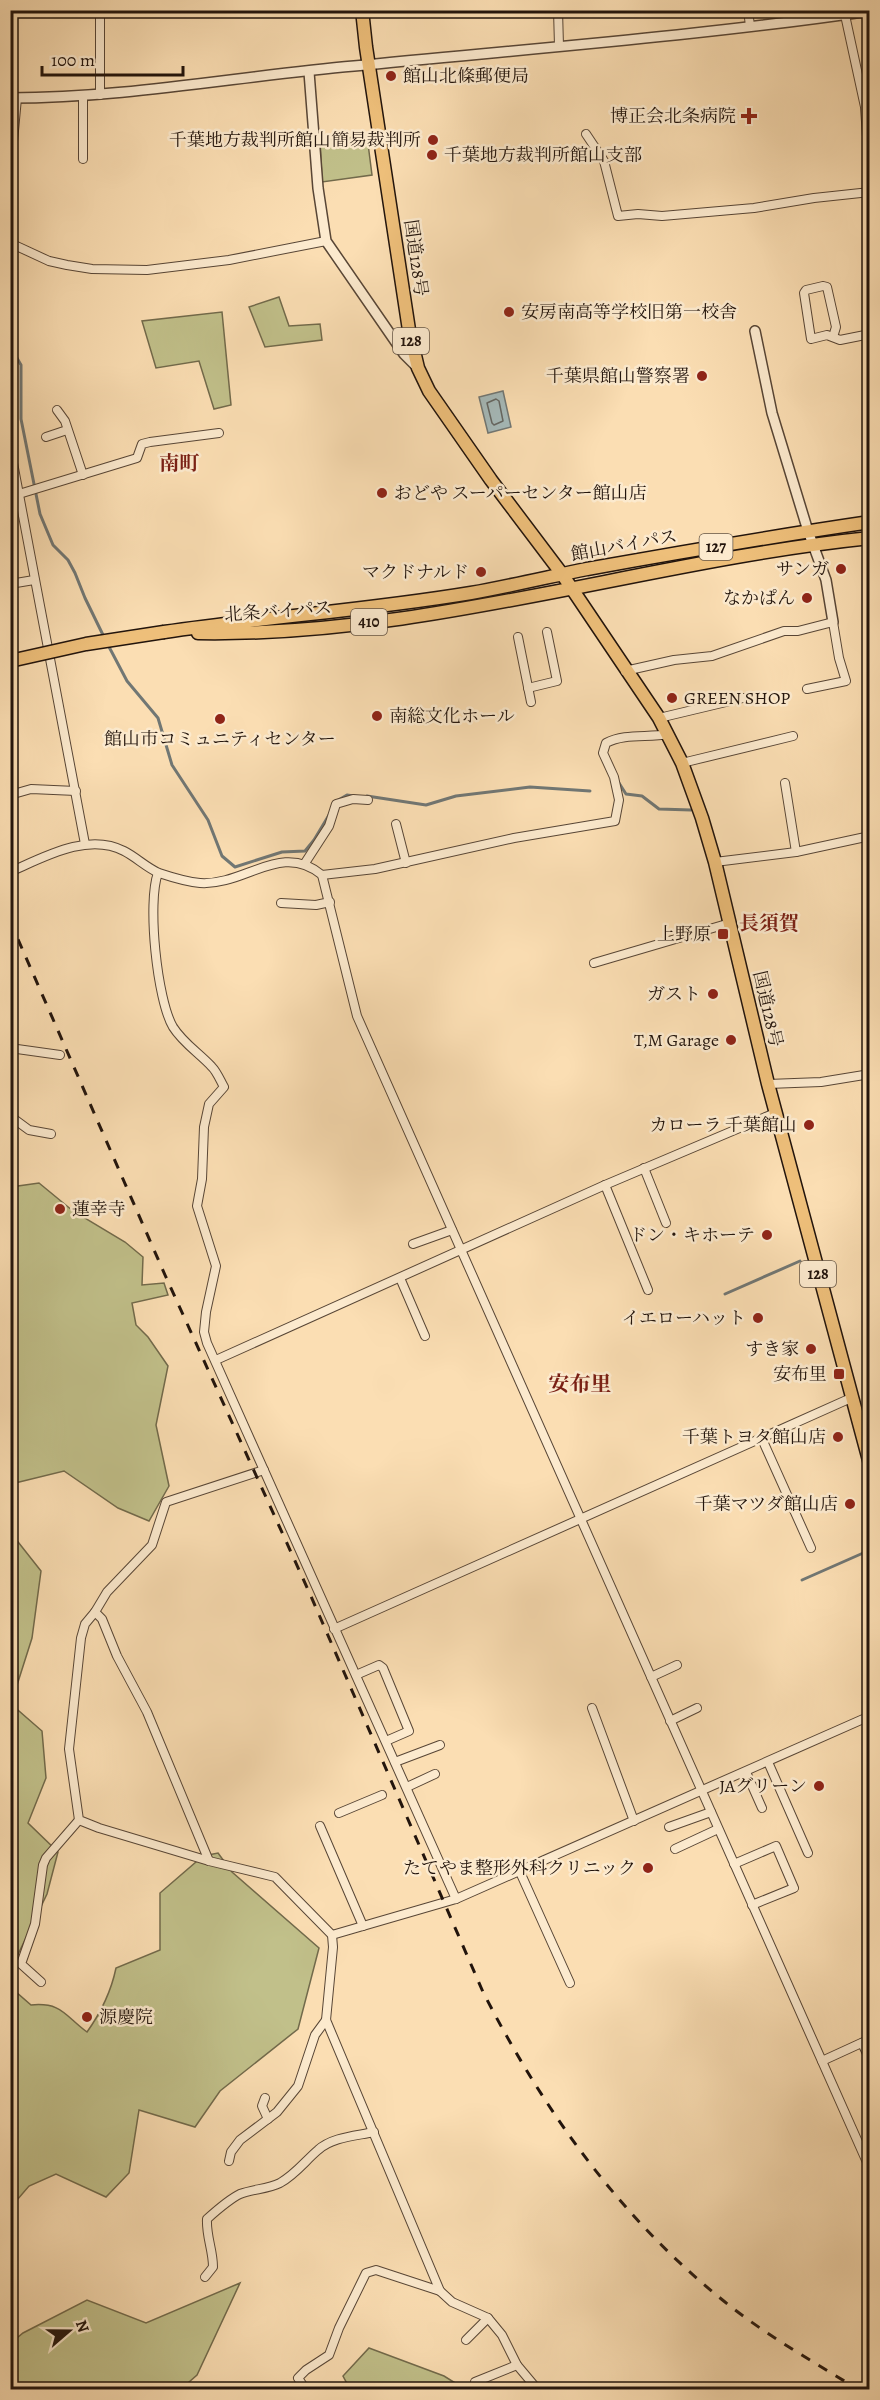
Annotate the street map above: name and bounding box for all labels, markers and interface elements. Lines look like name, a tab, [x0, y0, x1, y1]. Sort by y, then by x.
scale bar	[42, 39, 183, 77]
text: 100 m	[51, 48, 95, 72]
place label: 館山北條郵便局	[403, 64, 529, 88]
marker: 館山北條郵便局	[384, 69, 398, 83]
place label: 博正会北条病院	[610, 104, 736, 128]
marker: 博正会北条病院	[740, 107, 758, 125]
place label: 千葉地方裁判所館山簡易裁判所	[169, 128, 421, 152]
marker: 千葉地方裁判所館山簡易裁判所	[426, 133, 440, 147]
place label: 千葉地方裁判所館山支部	[444, 143, 642, 167]
marker: 千葉地方裁判所館山支部	[425, 148, 439, 162]
street label: 国道128号	[399, 218, 433, 298]
place label: 安房南高等学校旧第一校舎	[521, 300, 737, 324]
marker: 安房南高等学校旧第一校舎	[502, 305, 516, 319]
road number: 128	[393, 328, 429, 354]
place label: 千葉県館山警察署	[546, 364, 690, 388]
marker: 千葉県館山警察署	[695, 369, 709, 383]
district label: 南町	[159, 450, 200, 477]
place label: おどや スーパーセンター館山店	[394, 481, 647, 505]
marker: おどや スーパーセンター館山店	[375, 486, 389, 500]
street label: 館山バイパス	[569, 524, 679, 566]
road number: 127	[700, 534, 732, 560]
place label: サンガ	[776, 557, 829, 581]
place label: マクドナルド	[362, 560, 469, 584]
marker: サンガ	[834, 562, 848, 576]
marker: マクドナルド	[474, 565, 488, 579]
place label: なかぱん	[723, 586, 795, 610]
marker: なかぱん	[800, 591, 814, 605]
street label: 北条バイパス	[223, 595, 333, 627]
road number: 410	[351, 609, 387, 635]
place label: GREEN SHOP	[684, 686, 790, 710]
marker: GREEN SHOP	[665, 691, 679, 705]
place label: 南総文化ホール	[389, 704, 515, 728]
marker: 南総文化ホール	[370, 709, 384, 723]
marker: 館山市コミュニティセンター	[213, 712, 227, 726]
place label: 館山市コミュニティセンター	[104, 727, 336, 751]
district label: 長須賀	[739, 910, 799, 937]
place label: 上野原	[657, 922, 711, 946]
marker: 上野原	[716, 927, 730, 941]
street label: 国道128号	[748, 969, 788, 1049]
place label: ガスト	[647, 982, 701, 1006]
marker: ガスト	[706, 987, 720, 1001]
place label: T,M Garage	[634, 1028, 719, 1052]
marker: T,M Garage	[724, 1033, 738, 1047]
place label: カローラ 千葉館山	[649, 1113, 797, 1137]
marker: カローラ 千葉館山	[802, 1118, 816, 1132]
place label: 蓮幸寺	[72, 1197, 126, 1221]
marker: 蓮幸寺	[53, 1202, 67, 1216]
place label: ドン・キホーテ	[629, 1223, 755, 1247]
marker: ドン・キホーテ	[760, 1228, 774, 1242]
road number: 128	[800, 1261, 836, 1287]
place label: イエローハット	[622, 1306, 746, 1330]
marker: イエローハット	[751, 1311, 765, 1325]
place label: すき家	[745, 1337, 799, 1361]
marker: すき家	[804, 1342, 818, 1356]
place label: 安布里	[773, 1362, 827, 1386]
marker: 安布里	[832, 1367, 846, 1381]
district label: 安布里	[549, 1370, 612, 1398]
place label: 千葉トヨタ館山店	[682, 1425, 826, 1449]
marker: 千葉トヨタ館山店	[831, 1430, 845, 1444]
place label: 千葉マツダ館山店	[695, 1492, 838, 1516]
marker: 千葉マツダ館山店	[843, 1497, 857, 1511]
place label: JAグリーン	[719, 1774, 807, 1798]
marker: JAグリーン	[812, 1779, 826, 1793]
place label: たてやま整形外科クリニック	[403, 1856, 636, 1880]
marker: たてやま整形外科クリニック	[641, 1861, 655, 1875]
place label: 源慶院	[99, 2005, 153, 2029]
marker: 源慶院	[80, 2010, 94, 2024]
north arrow	[39, 2301, 99, 2361]
text: N	[70, 2317, 95, 2336]

